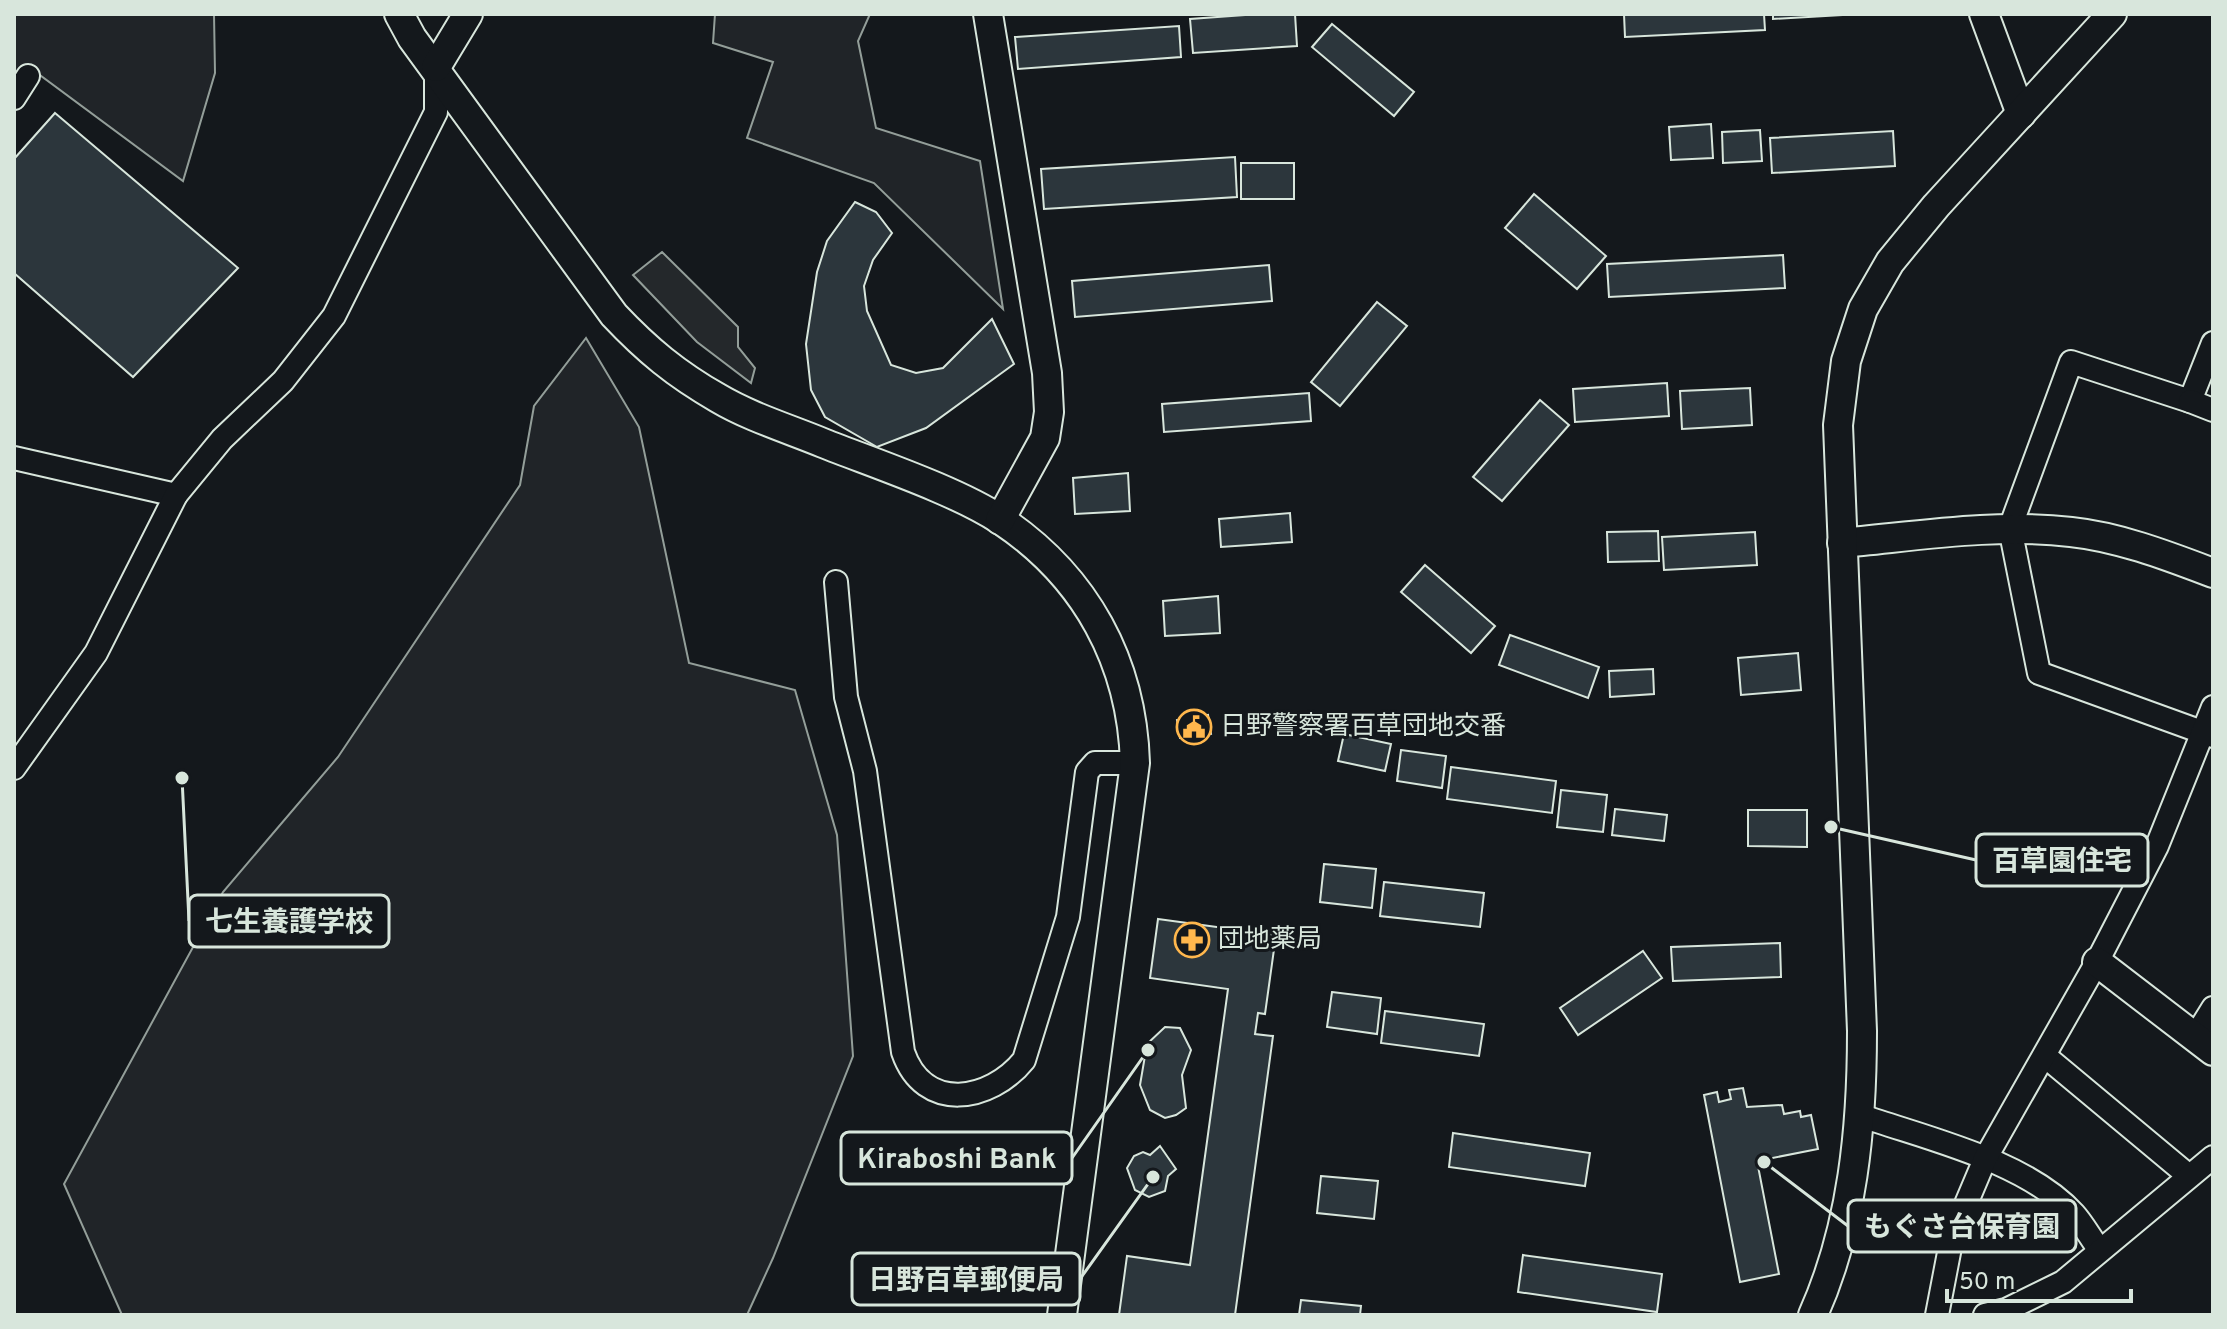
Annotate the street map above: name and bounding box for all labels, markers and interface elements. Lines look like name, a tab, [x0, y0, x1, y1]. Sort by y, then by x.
public building icon: 日野警察署百草団地交番	[1175, 708, 1213, 746]
place label: 日野警察署百草団地交番	[1220, 711, 1506, 744]
callout: 百草園住宅	[1976, 834, 2148, 886]
text: 百草園住宅	[1992, 845, 2132, 881]
callout: 七生養護学校	[189, 895, 389, 947]
text: 七生養護学校	[205, 906, 373, 942]
pharmacy icon: 団地薬局	[1173, 921, 1211, 959]
place label: 団地薬局	[1218, 924, 1322, 957]
callout: Kiraboshi Bank	[841, 1132, 1072, 1184]
text: Kiraboshi Bank	[857, 1143, 1057, 1179]
callout: もぐさ台保育園	[1848, 1200, 2076, 1252]
text: もぐさ台保育園	[1864, 1211, 2060, 1247]
callout: 日野百草郵便局	[852, 1253, 1080, 1305]
scale bar	[1947, 1253, 2131, 1303]
text: 日野百草郵便局	[868, 1264, 1064, 1300]
text: 50 m	[1959, 1268, 2015, 1298]

